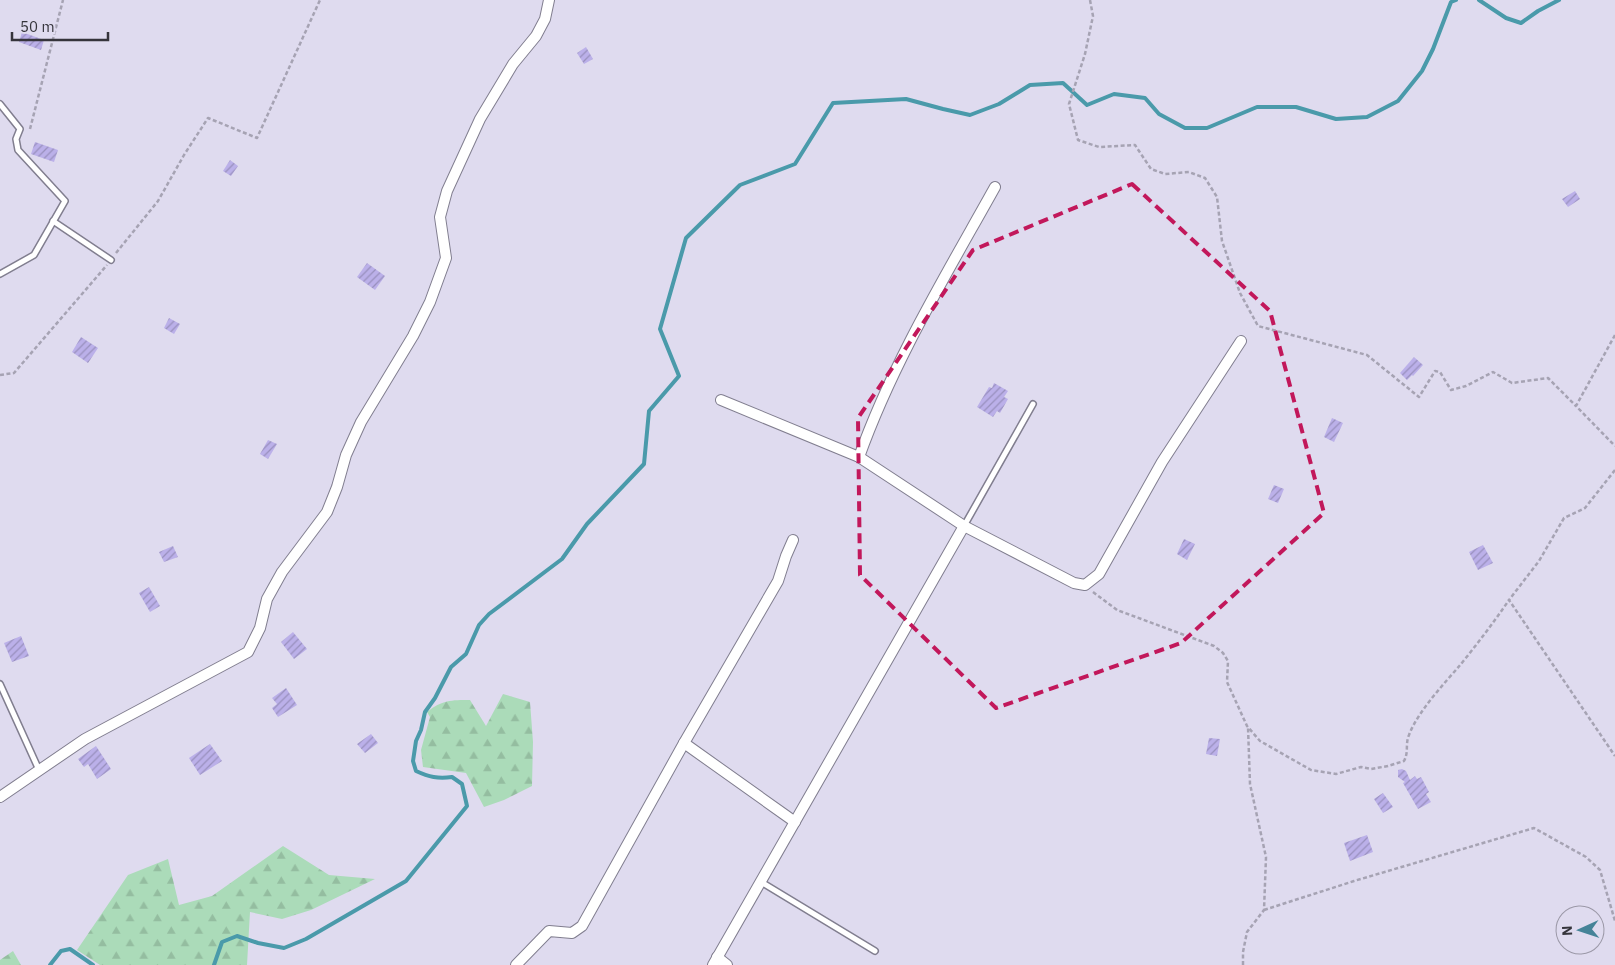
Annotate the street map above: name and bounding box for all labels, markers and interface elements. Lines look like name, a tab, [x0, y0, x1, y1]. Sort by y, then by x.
scale bar	[12, 10, 109, 42]
text: 50 m	[20, 17, 55, 36]
north arrow	[1555, 905, 1605, 955]
text: N	[1558, 925, 1576, 936]

